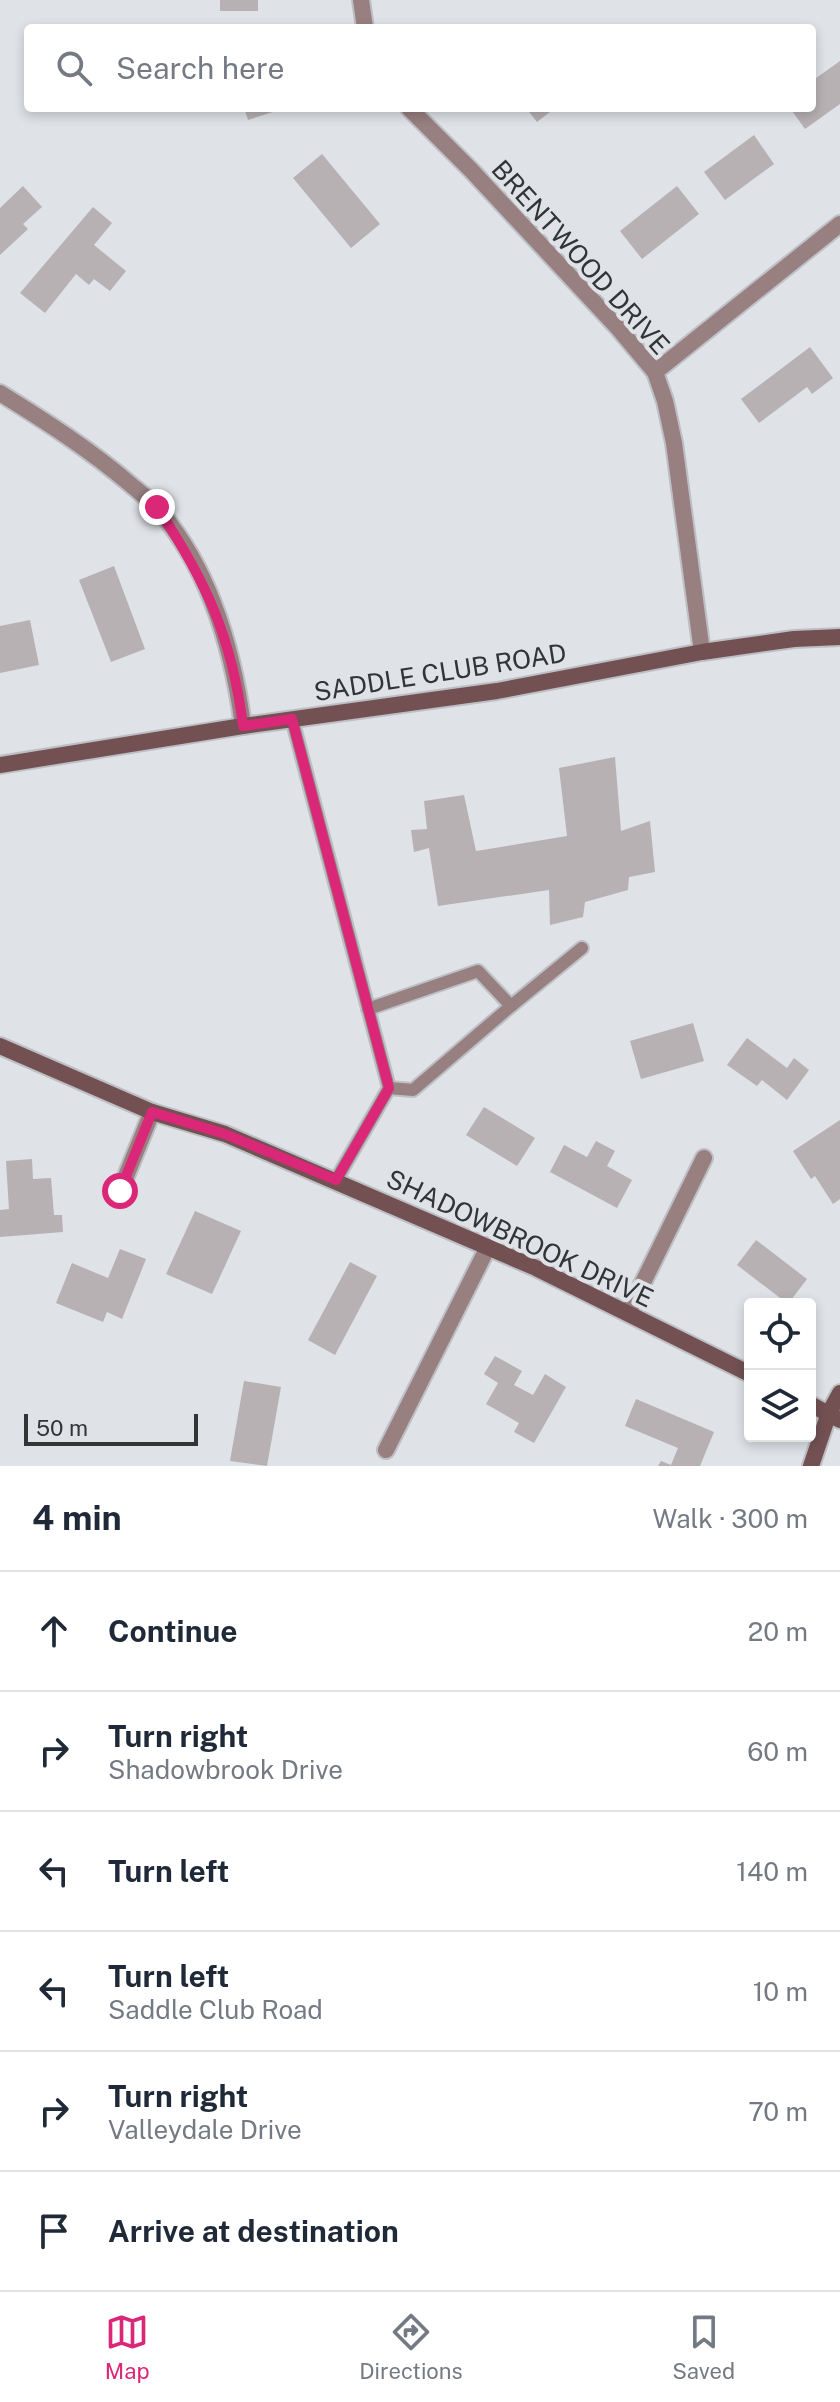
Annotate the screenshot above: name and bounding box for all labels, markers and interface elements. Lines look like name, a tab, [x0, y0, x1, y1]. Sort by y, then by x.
search box	[24, 24, 816, 112]
icon: search	[52, 46, 96, 90]
text: Search here	[116, 50, 284, 86]
street label: BRENTWOOD DRIVE	[486, 153, 676, 361]
route end	[139, 489, 175, 525]
street label: SADDLE CLUB ROAD	[312, 637, 568, 707]
street label: SHADOWBROOK DRIVE	[382, 1162, 658, 1314]
route start	[102, 1173, 138, 1209]
map controls	[744, 1298, 816, 1442]
button: locate	[744, 1298, 816, 1370]
button: layers	[744, 1370, 816, 1442]
scale bar	[24, 1410, 198, 1446]
text: 50 m	[36, 1415, 88, 1441]
text: 4 min	[32, 1498, 122, 1538]
text: Walk · 300 m	[653, 1503, 808, 1534]
icon: ahead	[32, 1609, 76, 1653]
text: Continue	[108, 1613, 238, 1649]
text: 20 m	[748, 1616, 808, 1647]
text: Turn right	[108, 1718, 248, 1754]
icon: right	[32, 1729, 76, 1773]
text: 60 m	[747, 1736, 808, 1767]
text: Shadowbrook Drive	[108, 1754, 343, 1785]
icon: left	[32, 1849, 76, 1893]
text: Turn left	[108, 1853, 229, 1889]
text: 140 m	[736, 1856, 808, 1887]
text: Turn left	[108, 1958, 229, 1994]
icon: left	[32, 1969, 76, 2013]
text: 10 m	[753, 1976, 808, 2007]
text: Saddle Club Road	[108, 1994, 323, 2025]
text: Turn right	[108, 2078, 248, 2114]
icon: right	[32, 2089, 76, 2133]
text: 70 m	[748, 2096, 808, 2127]
text: Valleydale Drive	[108, 2114, 302, 2145]
icon: arrive	[32, 2209, 76, 2253]
text: Arrive at destination	[108, 2213, 399, 2249]
tab: Map	[105, 2310, 150, 2384]
tab: Directions	[359, 2310, 463, 2384]
tab: Saved	[672, 2310, 735, 2384]

